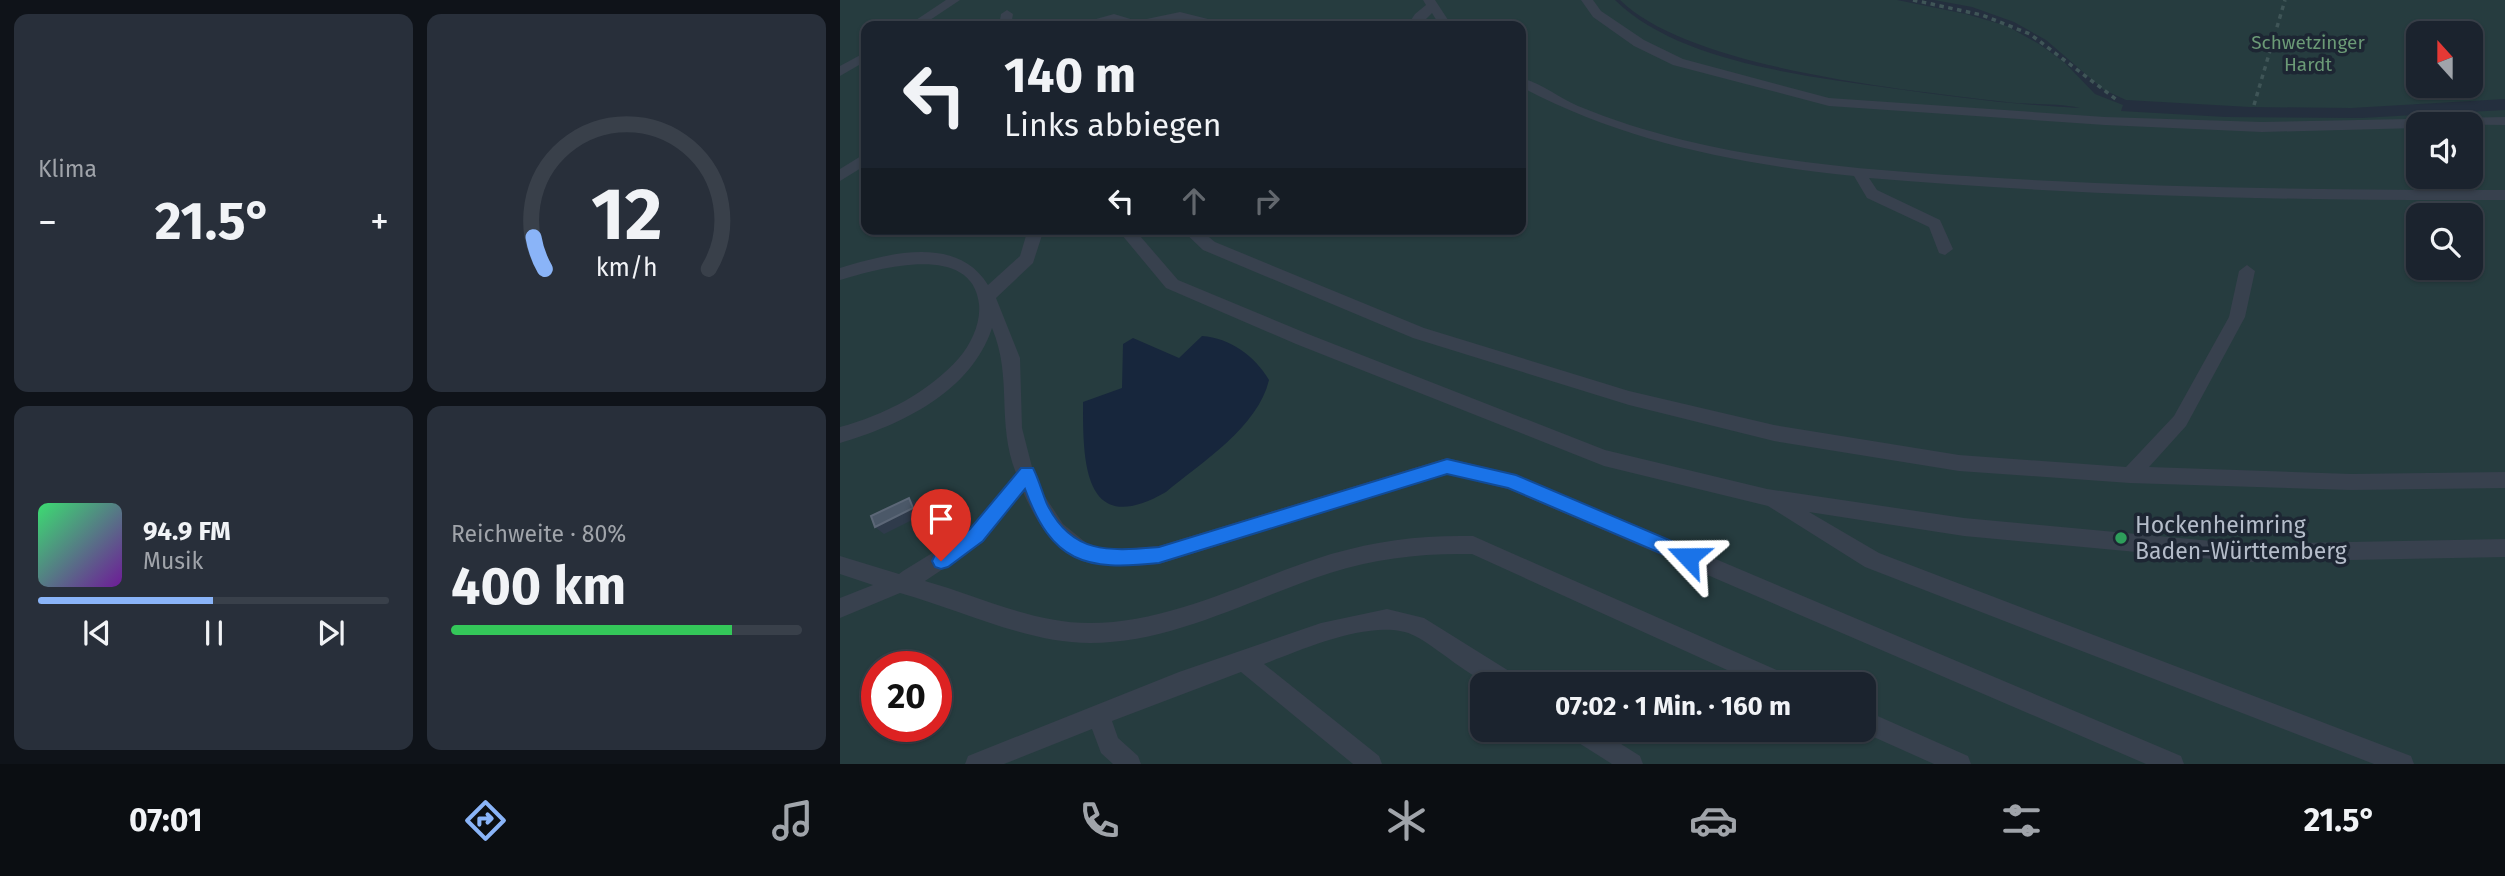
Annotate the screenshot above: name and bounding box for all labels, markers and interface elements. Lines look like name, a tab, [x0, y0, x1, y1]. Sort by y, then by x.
north arrow	[2406, 21, 2483, 98]
map controls	[2406, 21, 2483, 280]
park label: Schwetzinger Hardt	[2251, 31, 2365, 76]
text: 140 m	[1004, 46, 1136, 105]
icon: left	[889, 49, 980, 140]
text: Links abbiegen	[1004, 106, 1222, 144]
button: sound	[2406, 112, 2483, 189]
text: Klima	[38, 155, 97, 183]
text: 12	[591, 171, 662, 258]
icon: left	[1102, 182, 1140, 220]
icon: ahead	[1175, 182, 1213, 220]
icon: right	[1248, 182, 1286, 220]
text: 21.5°	[155, 190, 272, 253]
text: −	[38, 199, 57, 245]
text: +	[370, 199, 389, 245]
button: search	[2406, 203, 2483, 280]
text: km/h	[596, 253, 657, 283]
pin	[911, 489, 971, 561]
icon: arrive	[922, 500, 960, 538]
place label: Hockenheimring Baden-Württemberg	[2135, 511, 2347, 565]
text: 94.9 FM	[143, 516, 231, 547]
text: Reichweite · 80%	[451, 520, 626, 548]
position arrow	[1651, 520, 1725, 594]
marker: Hockenheimring Baden-Württemberg	[2113, 530, 2129, 546]
text: Musik	[143, 547, 203, 575]
text: 400 km	[451, 555, 626, 618]
icon: previous	[78, 614, 116, 652]
icon: pause	[195, 614, 233, 652]
icon: next	[312, 614, 350, 652]
speed limit sign: 20	[861, 651, 952, 742]
text: 07:02 · 1 Min. · 160 m	[1555, 691, 1791, 722]
icon: directions	[461, 796, 510, 845]
icon: music	[768, 796, 817, 845]
icon: phone	[1075, 796, 1124, 845]
icon: climate	[1382, 796, 1431, 845]
icon: car	[1689, 796, 1738, 845]
icon: filters	[1997, 796, 2046, 845]
text: 07:01	[129, 801, 203, 839]
text: 21.5°	[2304, 801, 2376, 839]

